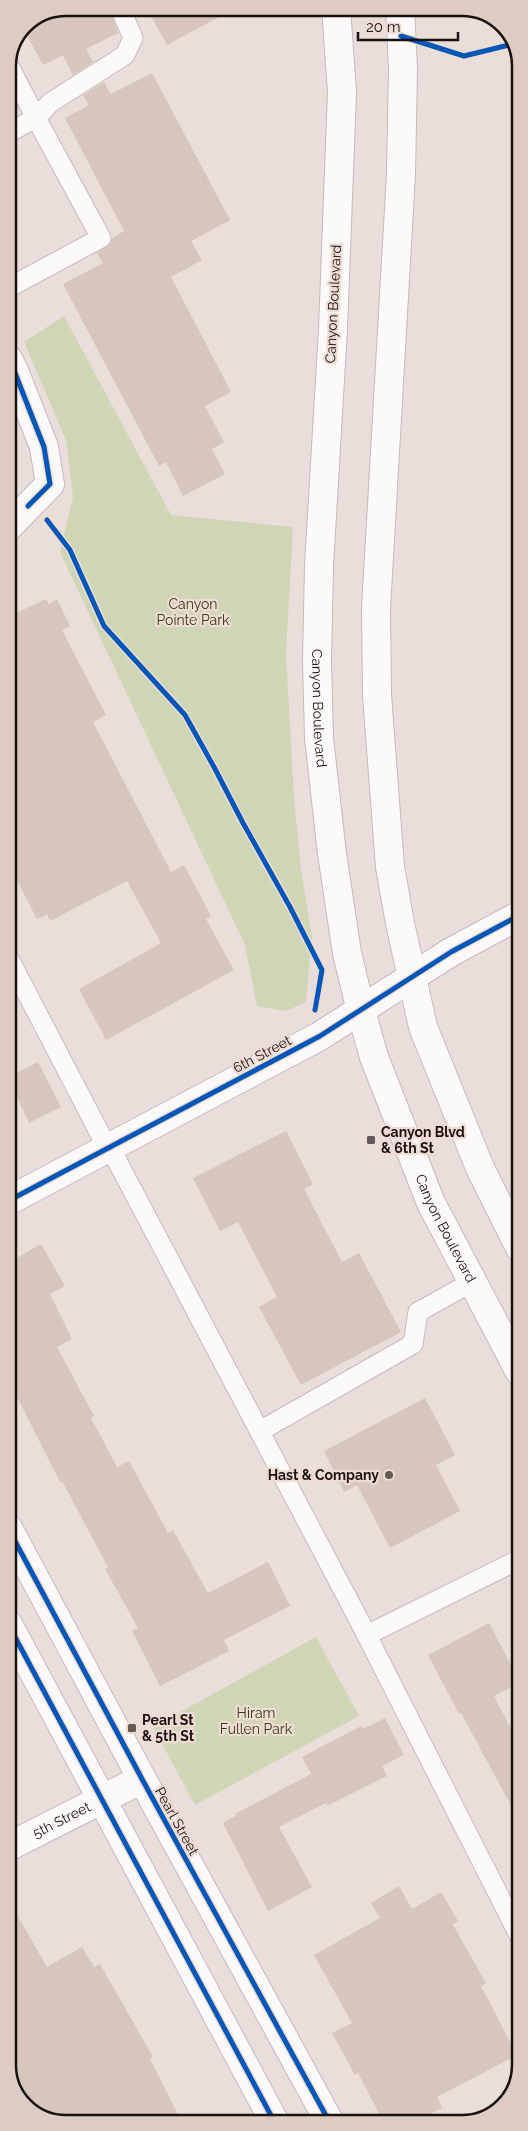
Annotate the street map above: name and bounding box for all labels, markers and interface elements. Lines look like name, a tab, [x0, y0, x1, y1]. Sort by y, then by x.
scale bar	[358, 10, 458, 42]
text: 20 m	[366, 18, 401, 36]
street label: Canyon Boulevard	[322, 244, 344, 364]
park label: Canyon Pointe Park	[157, 596, 230, 628]
street label: Canyon Boulevard	[309, 649, 330, 768]
street label: 6th Street	[230, 1032, 294, 1076]
place label: Canyon Blvd & 6th St	[381, 1124, 465, 1156]
marker: Canyon Blvd & 6th St	[365, 1134, 377, 1146]
street label: Canyon Boulevard	[413, 1172, 479, 1285]
place label: Hast & Company	[268, 1467, 379, 1483]
marker: Hast & Company	[383, 1469, 395, 1481]
park label: Hiram Fullen Park	[220, 1705, 293, 1737]
place label: Pearl St & 5th St	[142, 1712, 195, 1744]
marker: Pearl St & 5th St	[126, 1722, 138, 1734]
street label: Pearl Street	[152, 1784, 202, 1858]
street label: 5th Street	[30, 1798, 93, 1841]

